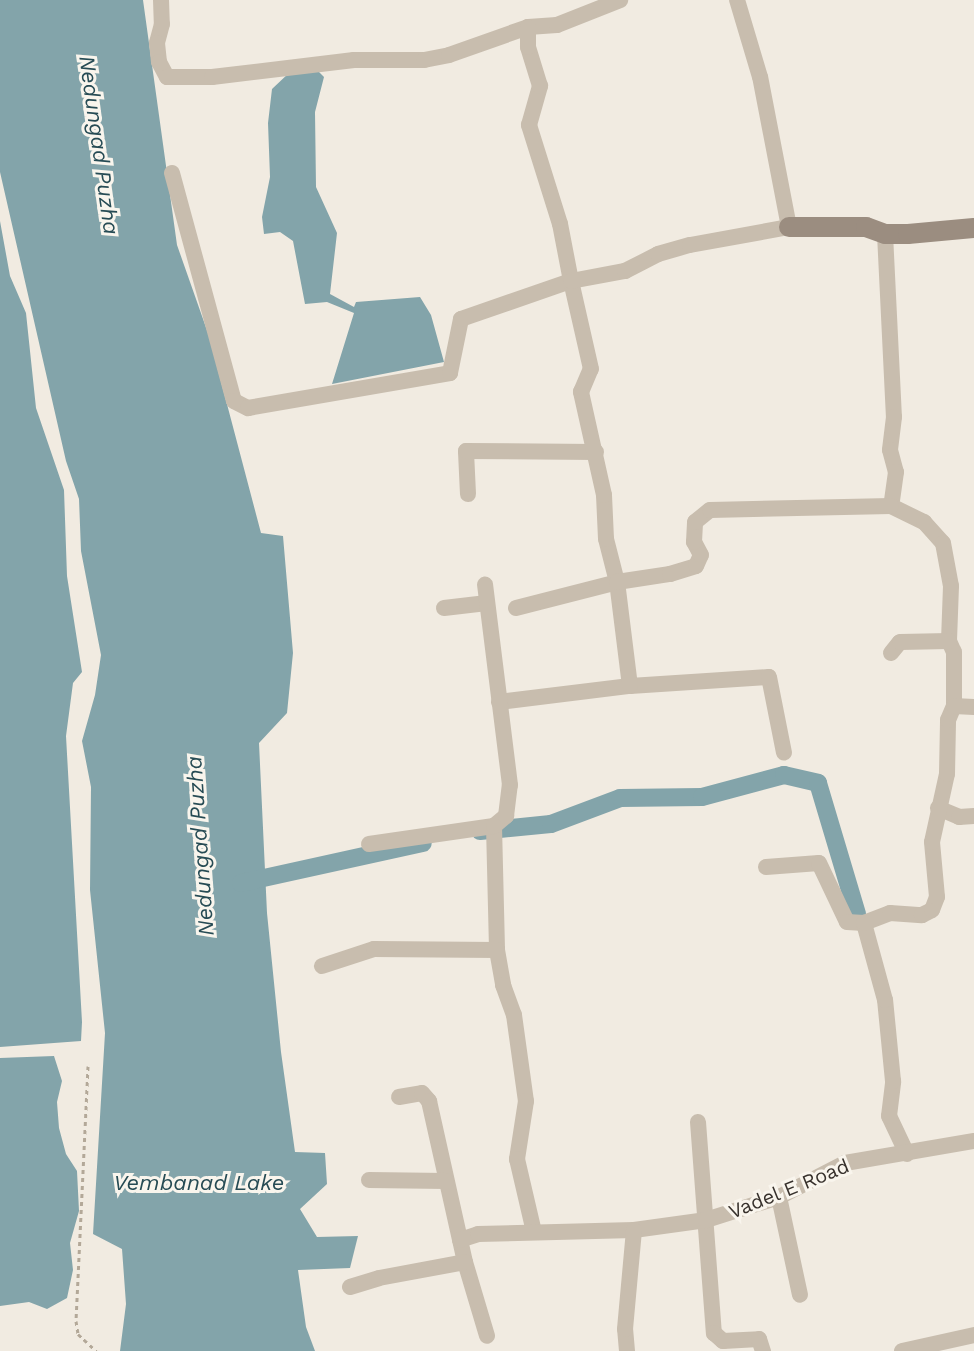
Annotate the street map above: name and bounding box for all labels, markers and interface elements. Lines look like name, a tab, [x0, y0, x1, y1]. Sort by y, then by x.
water label: Nedungad Puzha	[73, 54, 125, 236]
water label: Nedungad Puzha	[181, 755, 219, 937]
street label: Vadel E Road	[725, 1154, 853, 1224]
water label: Vembanad Lake	[114, 1170, 284, 1196]

